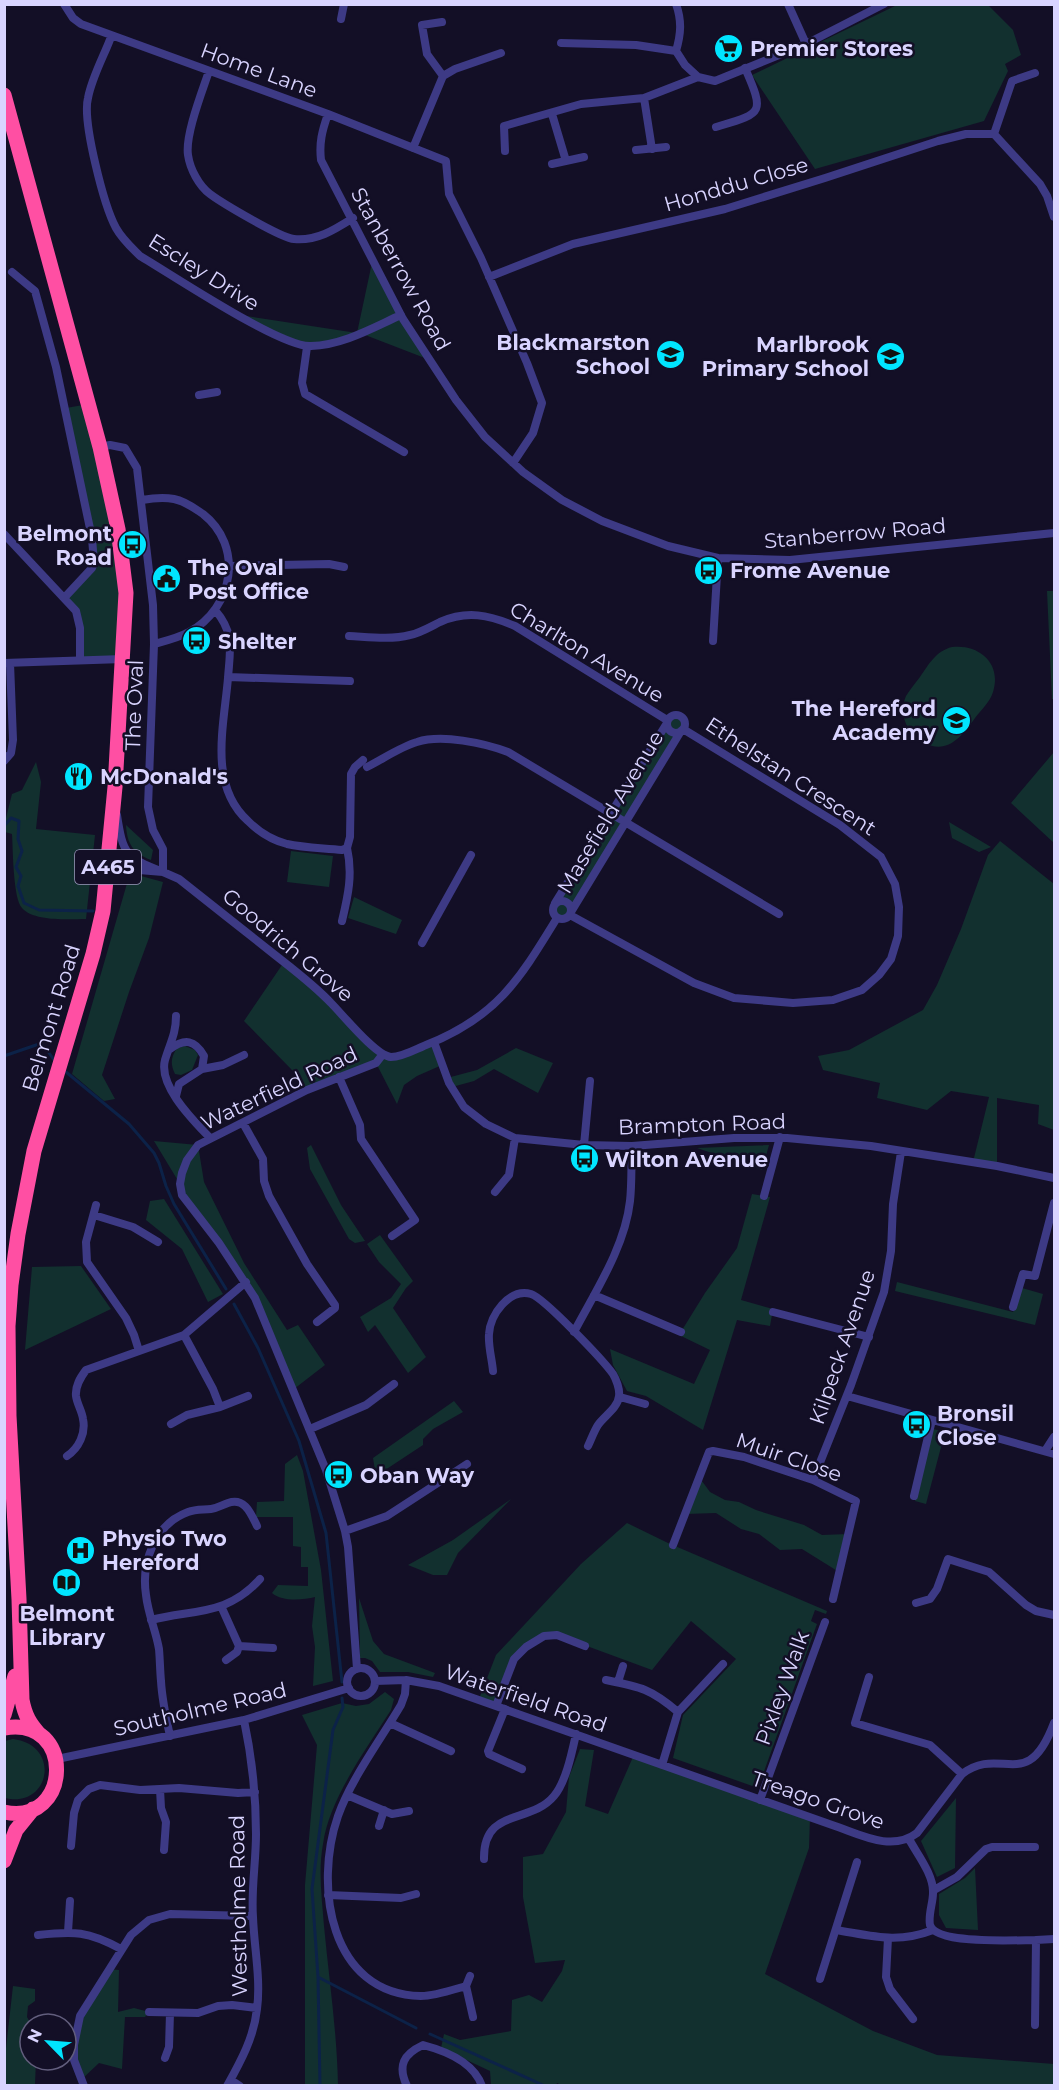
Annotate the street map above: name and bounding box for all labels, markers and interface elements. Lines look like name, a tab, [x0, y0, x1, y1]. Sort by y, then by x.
supermarket icon: Premier Stores	[713, 32, 745, 64]
place label: Premier Stores	[750, 36, 913, 61]
street label: Home Lane	[197, 37, 321, 103]
street label: Honddu Close	[661, 151, 811, 217]
street label: Stanberrow Road	[346, 183, 456, 355]
street label: Escley Drive	[144, 228, 264, 316]
place label: Blackmarston School	[496, 330, 650, 379]
place label: Marlbrook Primary School	[702, 332, 869, 381]
school or university icon: Blackmarston School	[655, 338, 687, 370]
school or university icon: Marlbrook Primary School	[874, 340, 906, 372]
street label: Stanberrow Road	[763, 513, 947, 553]
place label: Belmont Road	[17, 521, 112, 570]
bus stop icon: Belmont Road	[117, 529, 149, 561]
bus stop icon: Frome Avenue	[693, 554, 725, 586]
place label: The Oval Post Office	[188, 555, 309, 604]
place label: Frome Avenue	[730, 558, 890, 583]
public building icon: The Oval Post Office	[151, 563, 183, 595]
street label: Charlton Avenue	[505, 596, 669, 708]
bus stop icon: Shelter	[181, 625, 213, 657]
place label: Shelter	[218, 629, 297, 654]
street label: The Oval	[120, 659, 148, 751]
place label: The Hereford Academy	[792, 696, 936, 745]
school or university icon: The Hereford Academy	[941, 704, 973, 736]
street label: Ethelstan Crescent	[701, 712, 881, 840]
street label: Masefield Avenue	[552, 726, 668, 898]
restaurant icon: McDonald's	[63, 760, 95, 792]
place label: McDonald's	[100, 764, 228, 789]
road number: A465	[75, 850, 141, 884]
street label: Goodrich Grove	[218, 883, 358, 1007]
street label: Belmont Road	[17, 941, 85, 1095]
street label: Waterfield Road	[197, 1041, 361, 1135]
street label: Brampton Road	[618, 1109, 786, 1139]
bus stop icon: Wilton Avenue	[568, 1143, 600, 1175]
place label: Wilton Avenue	[605, 1147, 768, 1172]
street label: Kilpeck Avenue	[804, 1266, 880, 1428]
place label: Bronsil Close	[937, 1401, 1014, 1450]
bus stop icon: Bronsil Close	[900, 1409, 932, 1441]
street label: Muir Close	[733, 1427, 845, 1487]
bus stop icon: Oban Way	[323, 1459, 355, 1491]
place label: Oban Way	[360, 1463, 474, 1488]
place label: Physio Two Hereford	[102, 1526, 227, 1575]
hospital icon: Physio Two Hereford	[65, 1534, 97, 1566]
library icon: Belmont Library	[51, 1566, 83, 1598]
place label: Belmont Library	[19, 1601, 115, 1650]
street label: Pixley Walk	[750, 1627, 814, 1749]
street label: Waterfield Road	[442, 1659, 610, 1737]
street label: Southolme Road	[111, 1677, 289, 1741]
street label: Treago Grove	[748, 1766, 888, 1834]
street label: Westholme Road	[224, 1815, 252, 1997]
north arrow	[18, 2012, 78, 2072]
text: N	[24, 2026, 46, 2046]

